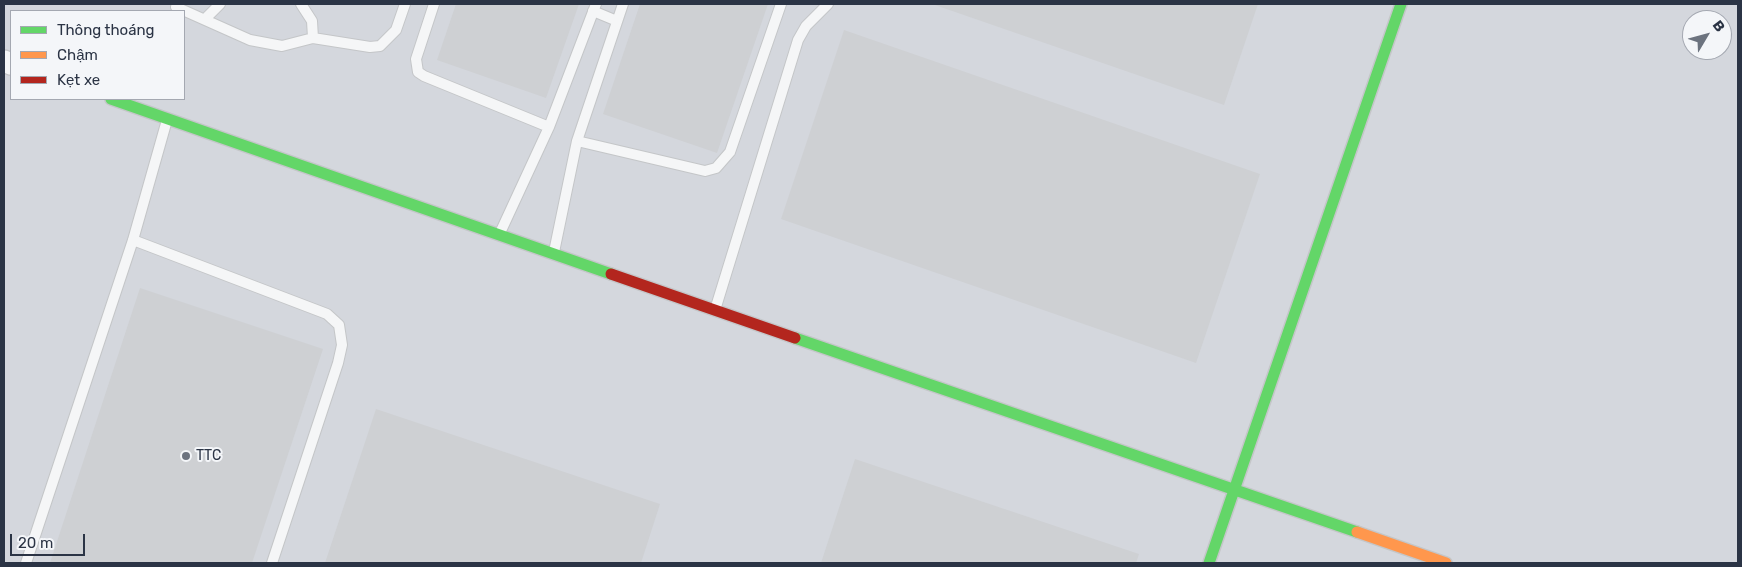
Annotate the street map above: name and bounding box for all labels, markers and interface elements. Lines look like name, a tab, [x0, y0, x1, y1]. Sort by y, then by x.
legend	[10, 10, 185, 100]
north arrow	[1682, 10, 1732, 60]
text: B	[1709, 17, 1728, 35]
text: Thông thoáng	[57, 21, 154, 39]
text: Chậm	[57, 46, 98, 64]
text: Kẹt xe	[57, 71, 100, 89]
place label: TTC	[196, 448, 221, 464]
marker: TTC	[180, 450, 192, 462]
scale bar	[12, 524, 88, 556]
text: 20 m	[18, 534, 53, 552]

